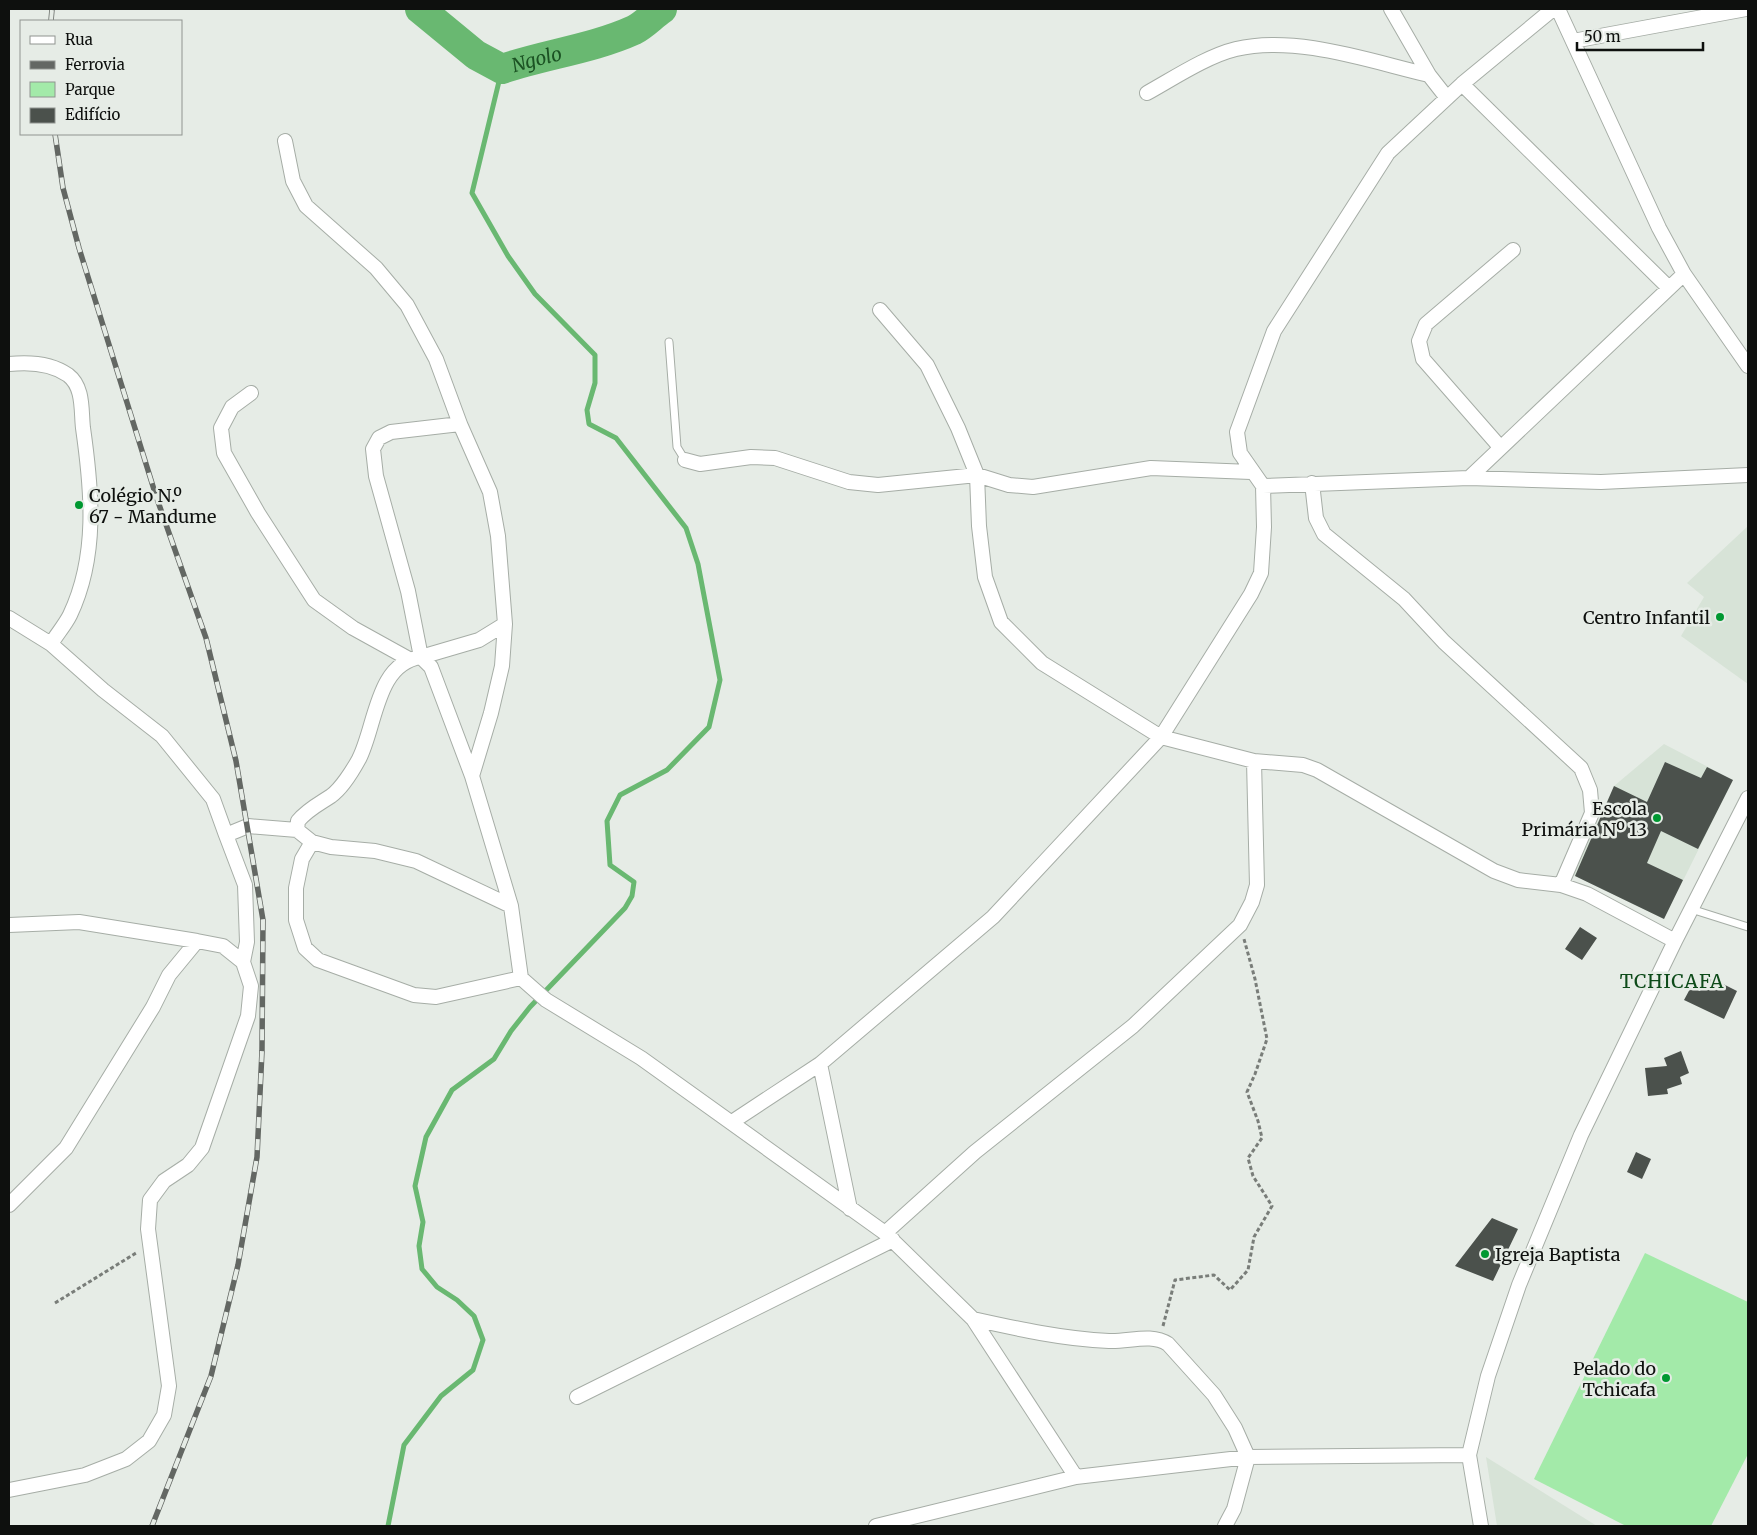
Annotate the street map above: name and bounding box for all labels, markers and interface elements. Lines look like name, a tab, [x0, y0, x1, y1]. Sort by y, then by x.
legend	[20, 20, 182, 135]
scale bar	[1577, 20, 1703, 52]
text: 50 m	[1584, 27, 1621, 46]
text: Rua	[65, 30, 93, 49]
water label: Ngolo	[509, 41, 564, 77]
text: Ferrovia	[65, 55, 125, 74]
text: Parque	[65, 80, 115, 99]
text: Edifício	[65, 105, 121, 124]
place label: Colégio N.º 67 - Mandume	[89, 484, 216, 528]
marker: Colégio N.º 67 - Mandume	[73, 499, 85, 511]
place label: Centro Infantil	[1583, 606, 1710, 629]
marker: Centro Infantil	[1714, 611, 1726, 623]
place label: Escola Primária Nº 13	[1521, 797, 1647, 841]
marker: Escola Primária Nº 13	[1651, 812, 1663, 824]
district label: TCHICAFA	[1620, 969, 1724, 993]
place label: Igreja Baptista	[1495, 1243, 1621, 1266]
marker: Igreja Baptista	[1479, 1248, 1491, 1260]
place label: Pelado do Tchicafa	[1573, 1357, 1656, 1401]
marker: Pelado do Tchicafa	[1660, 1372, 1672, 1384]

